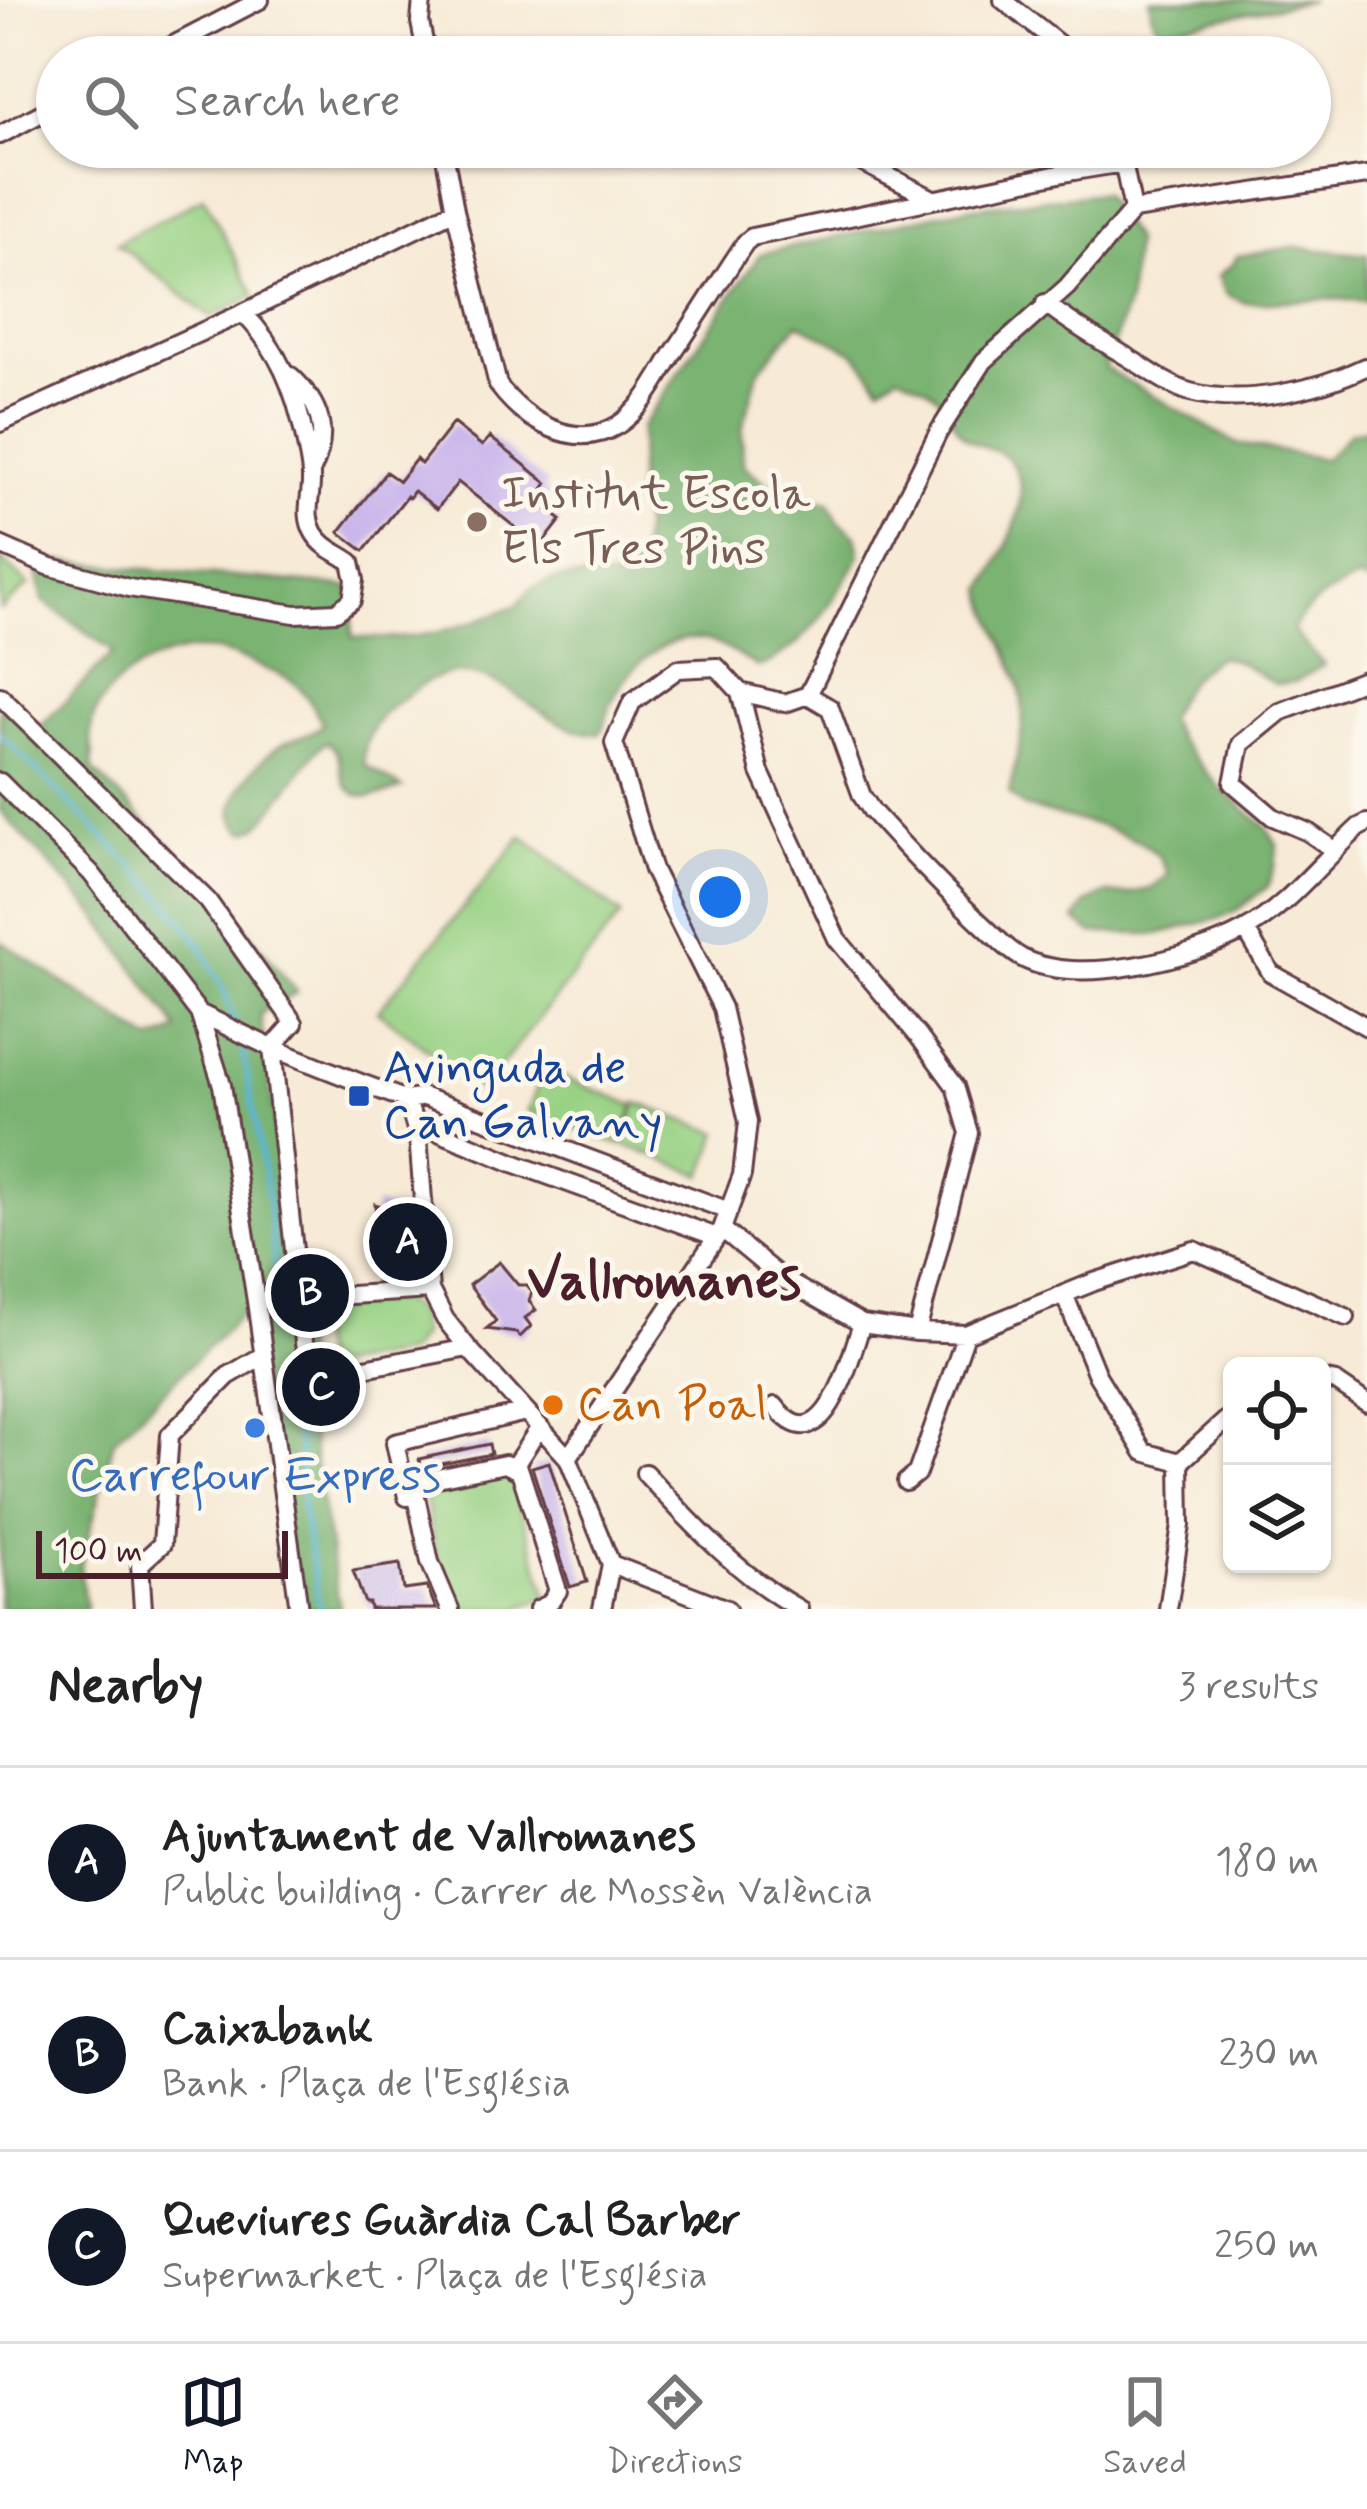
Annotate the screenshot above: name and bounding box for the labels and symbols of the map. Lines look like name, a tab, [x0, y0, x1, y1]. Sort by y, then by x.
place label: Institut Escola Els Tres Pins	[501, 463, 811, 581]
marker: Institut Escola Els Tres Pins	[464, 509, 490, 535]
your location	[690, 867, 750, 927]
place label: Avinguda de Can Galvany	[383, 1037, 662, 1155]
marker: Avinguda de Can Galvany	[346, 1083, 372, 1109]
pin: A	[369, 1197, 447, 1287]
district label: Vallromanes	[527, 1247, 801, 1318]
pin: B	[271, 1248, 349, 1338]
pin: C	[282, 1342, 360, 1432]
place label: Can Poal	[577, 1374, 767, 1437]
marker: Can Poal	[540, 1392, 566, 1418]
marker: Carrefour Express	[242, 1415, 268, 1441]
place label: Carrefour Express	[69, 1445, 441, 1511]
scale bar	[36, 1525, 288, 1578]

